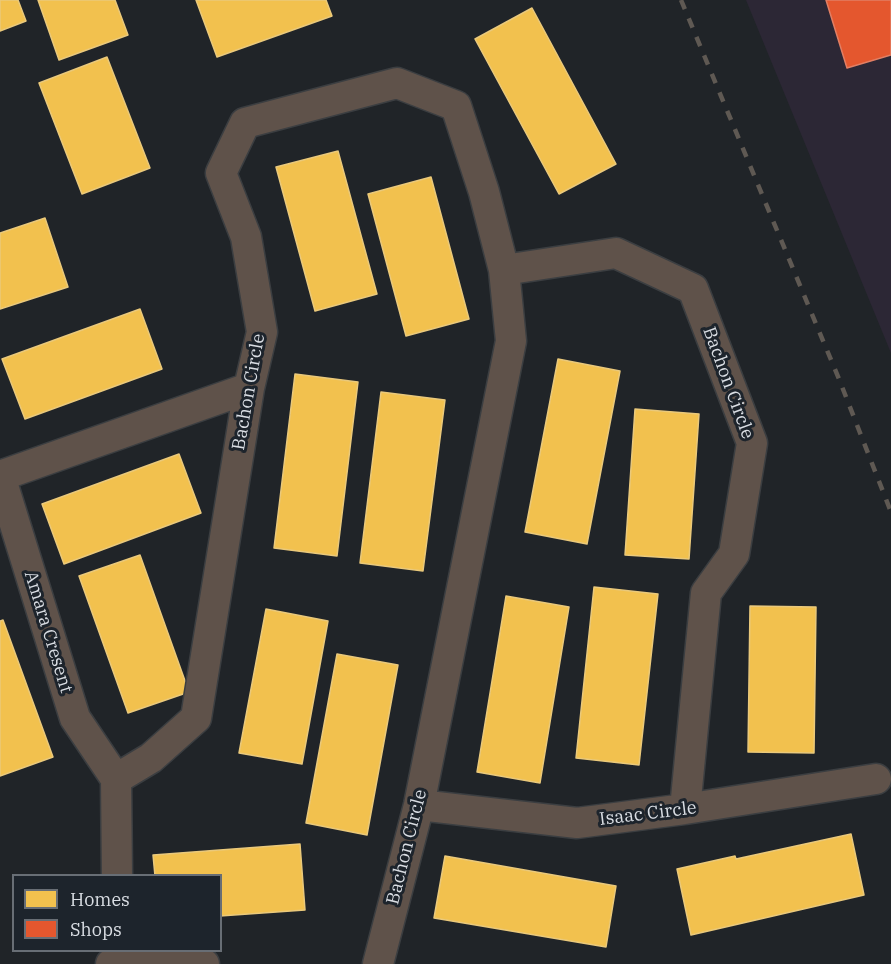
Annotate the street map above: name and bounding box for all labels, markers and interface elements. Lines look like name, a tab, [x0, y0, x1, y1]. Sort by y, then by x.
street label: Bachon Circle	[698, 324, 758, 442]
street label: Bachon Circle	[228, 332, 270, 452]
street label: Amara Cresent	[19, 568, 77, 696]
street label: Bachon Circle	[382, 787, 432, 907]
street label: Isaac Circle	[598, 797, 698, 831]
legend	[12, 874, 222, 952]
text: Homes	[70, 888, 130, 911]
text: Shops	[70, 918, 122, 941]

